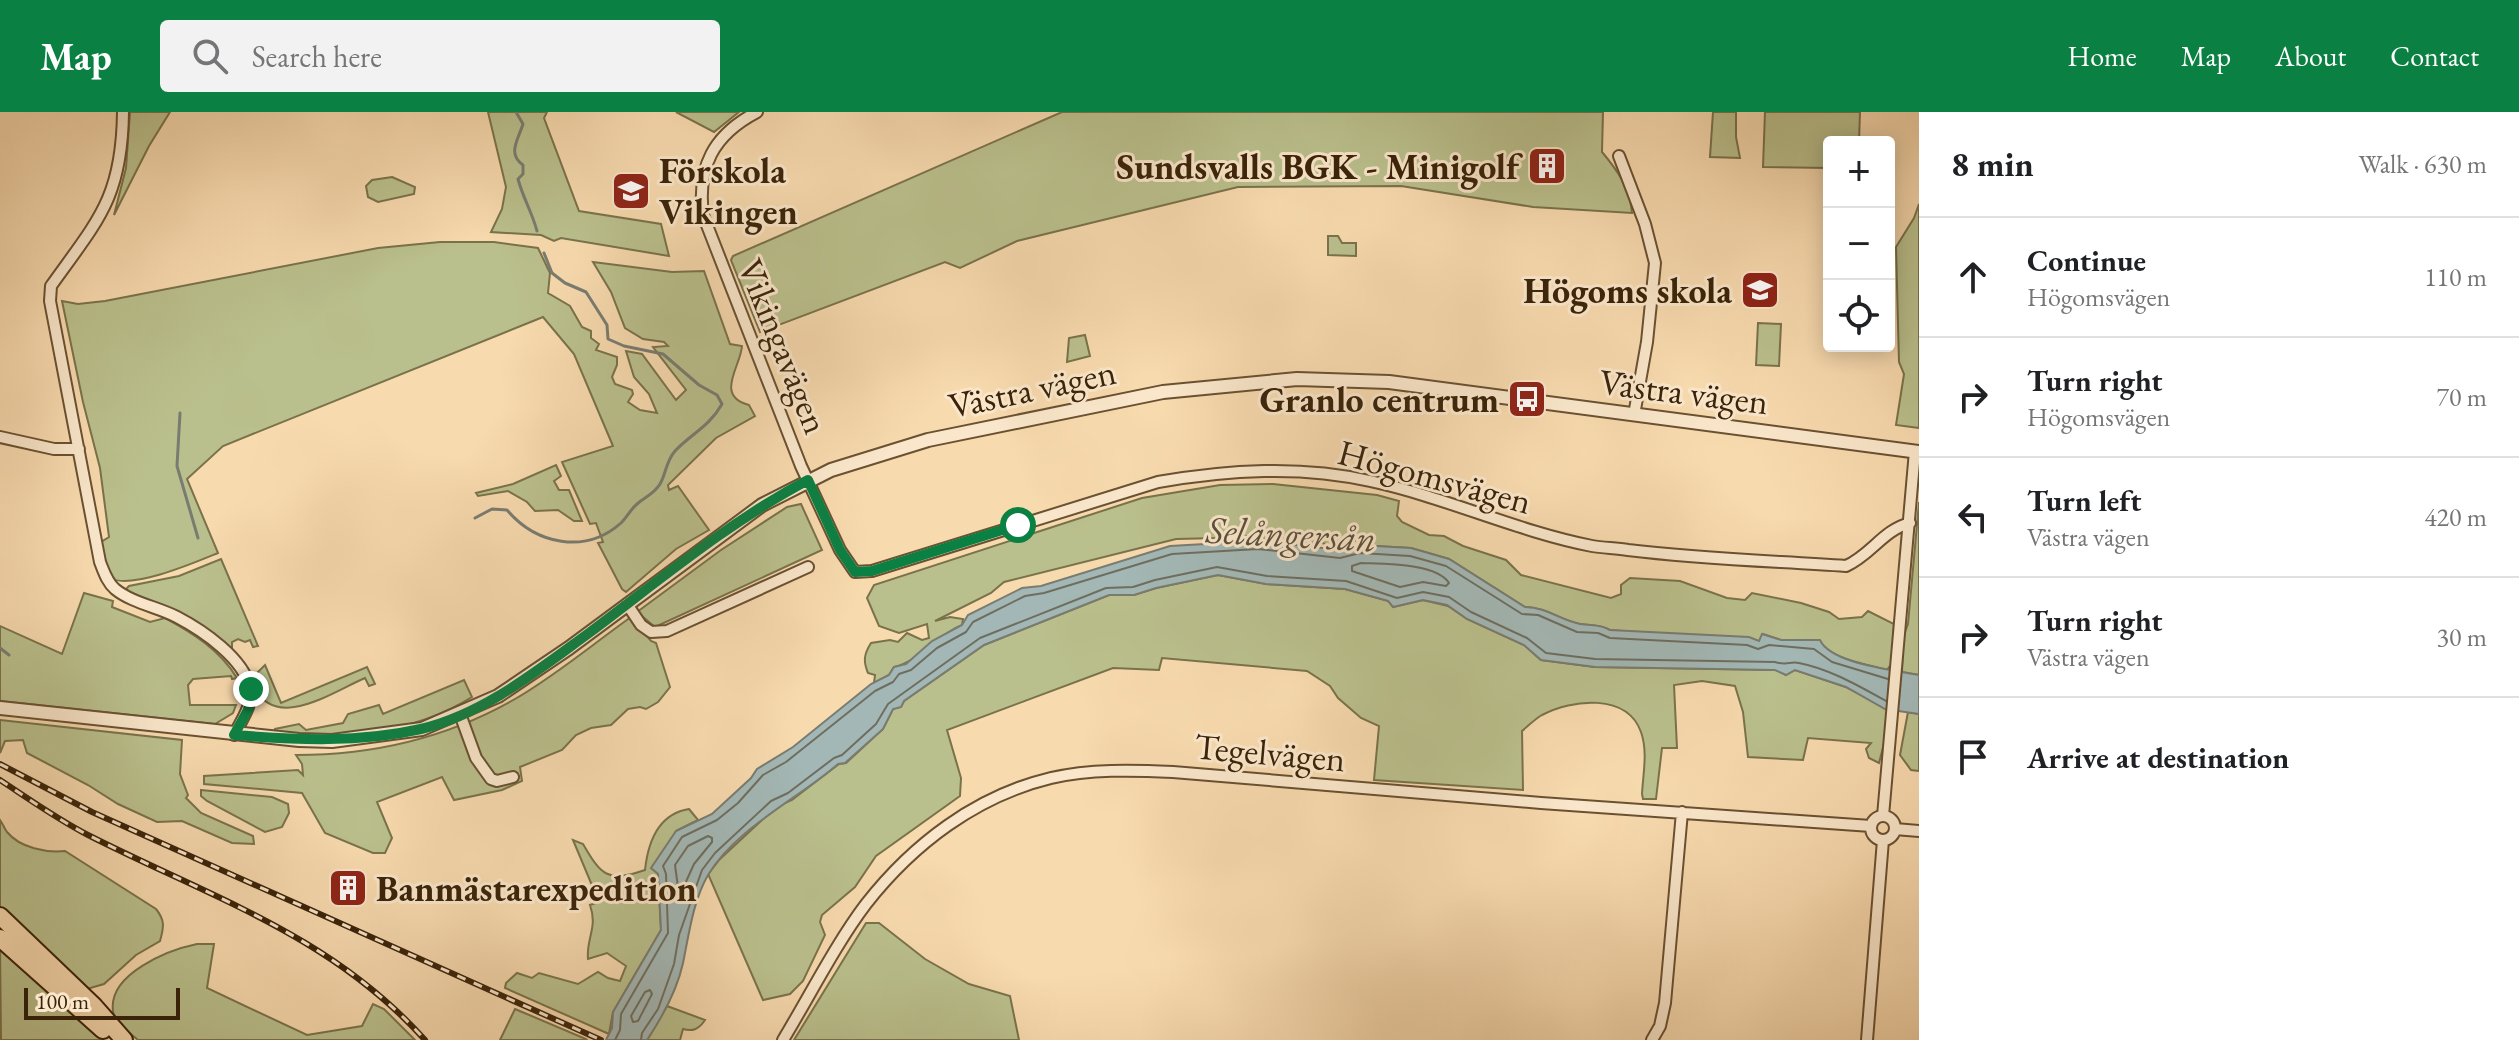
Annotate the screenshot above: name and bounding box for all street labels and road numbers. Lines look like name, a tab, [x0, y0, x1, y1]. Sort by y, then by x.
street label: Vikingavägen	[727, 252, 840, 441]
street label: Västra vägen	[944, 348, 1120, 429]
street label: Västra vägen	[1597, 358, 1771, 425]
street label: Högomsvägen	[1333, 428, 1537, 525]
street label: Tegelvägen	[1193, 723, 1347, 782]

